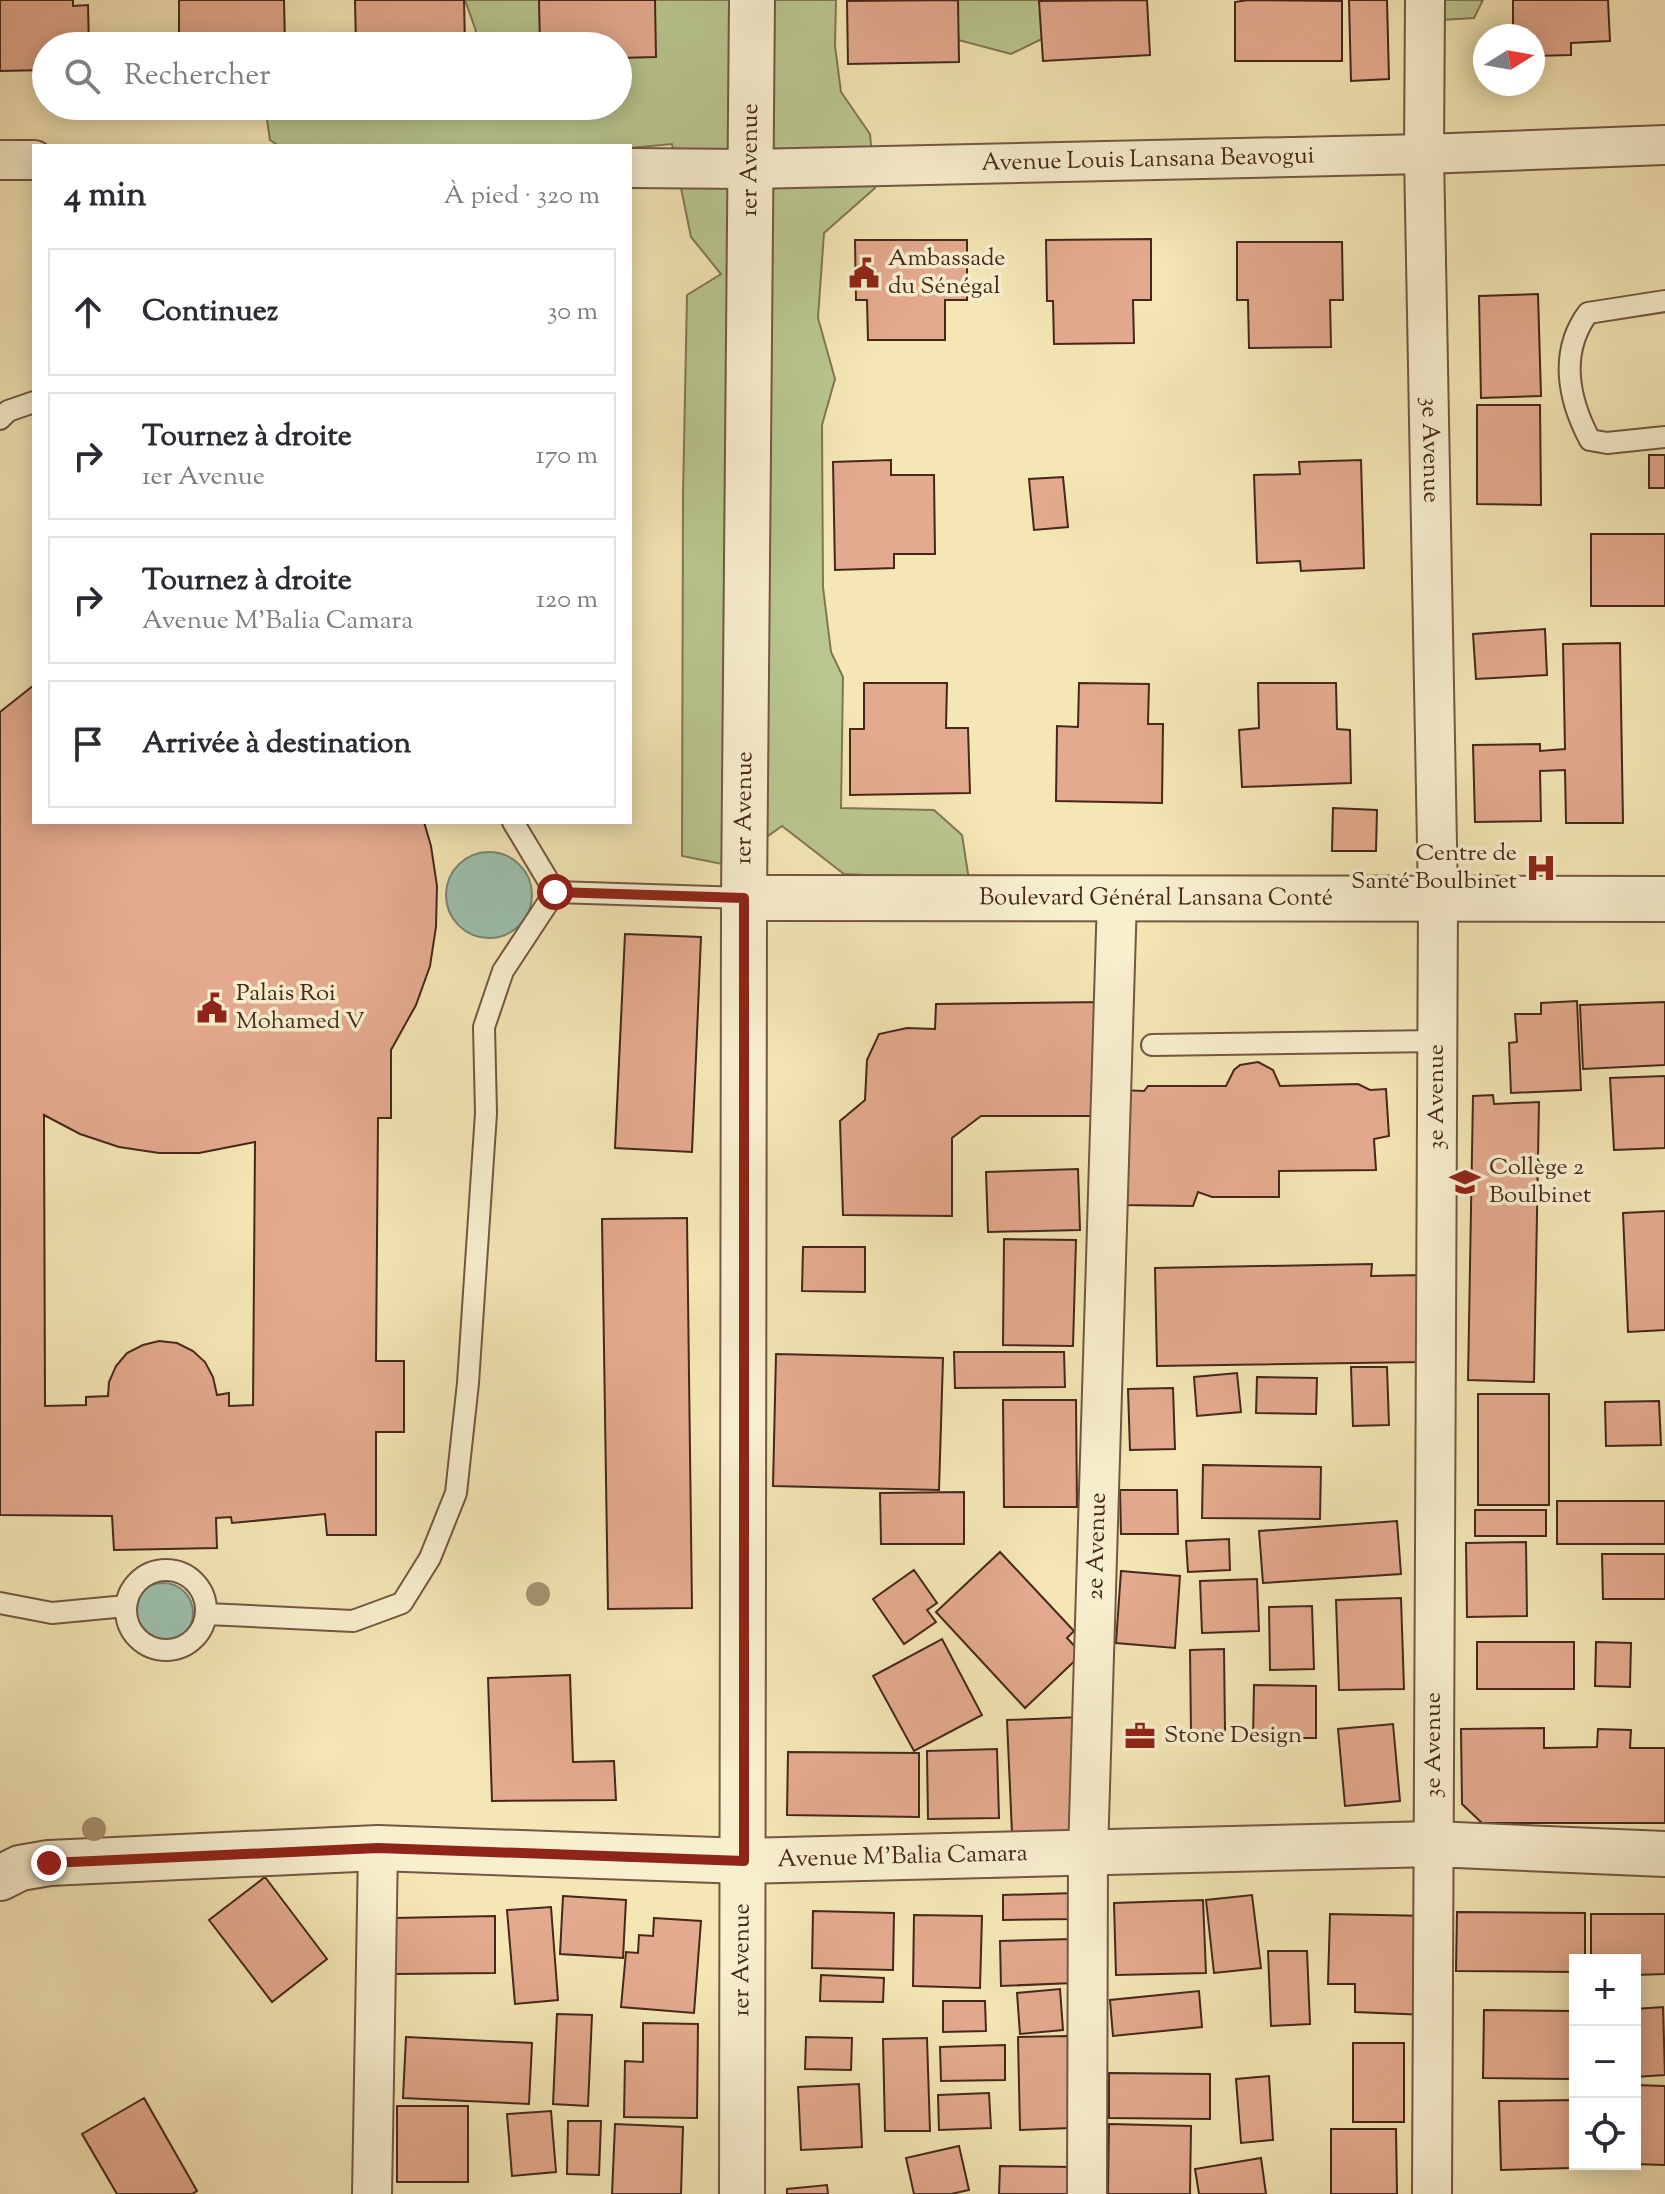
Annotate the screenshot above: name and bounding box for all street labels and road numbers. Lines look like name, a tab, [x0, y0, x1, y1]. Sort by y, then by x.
street label: 1er Avenue	[733, 103, 768, 217]
street label: Avenue Louis Lansana Beavogui	[981, 139, 1315, 181]
street label: 3e Avenue	[1412, 397, 1448, 503]
street label: 1er Avenue	[727, 751, 762, 865]
street label: Boulevard Général Lansana Conté	[979, 881, 1333, 916]
street label: 3e Avenue	[1420, 1044, 1454, 1150]
street label: 2e Avenue	[1079, 1492, 1116, 1601]
street label: 3e Avenue	[1417, 1692, 1451, 1798]
street label: Avenue M'Balia Camara	[777, 1837, 1028, 1877]
street label: 1er Avenue	[725, 1903, 759, 2017]

